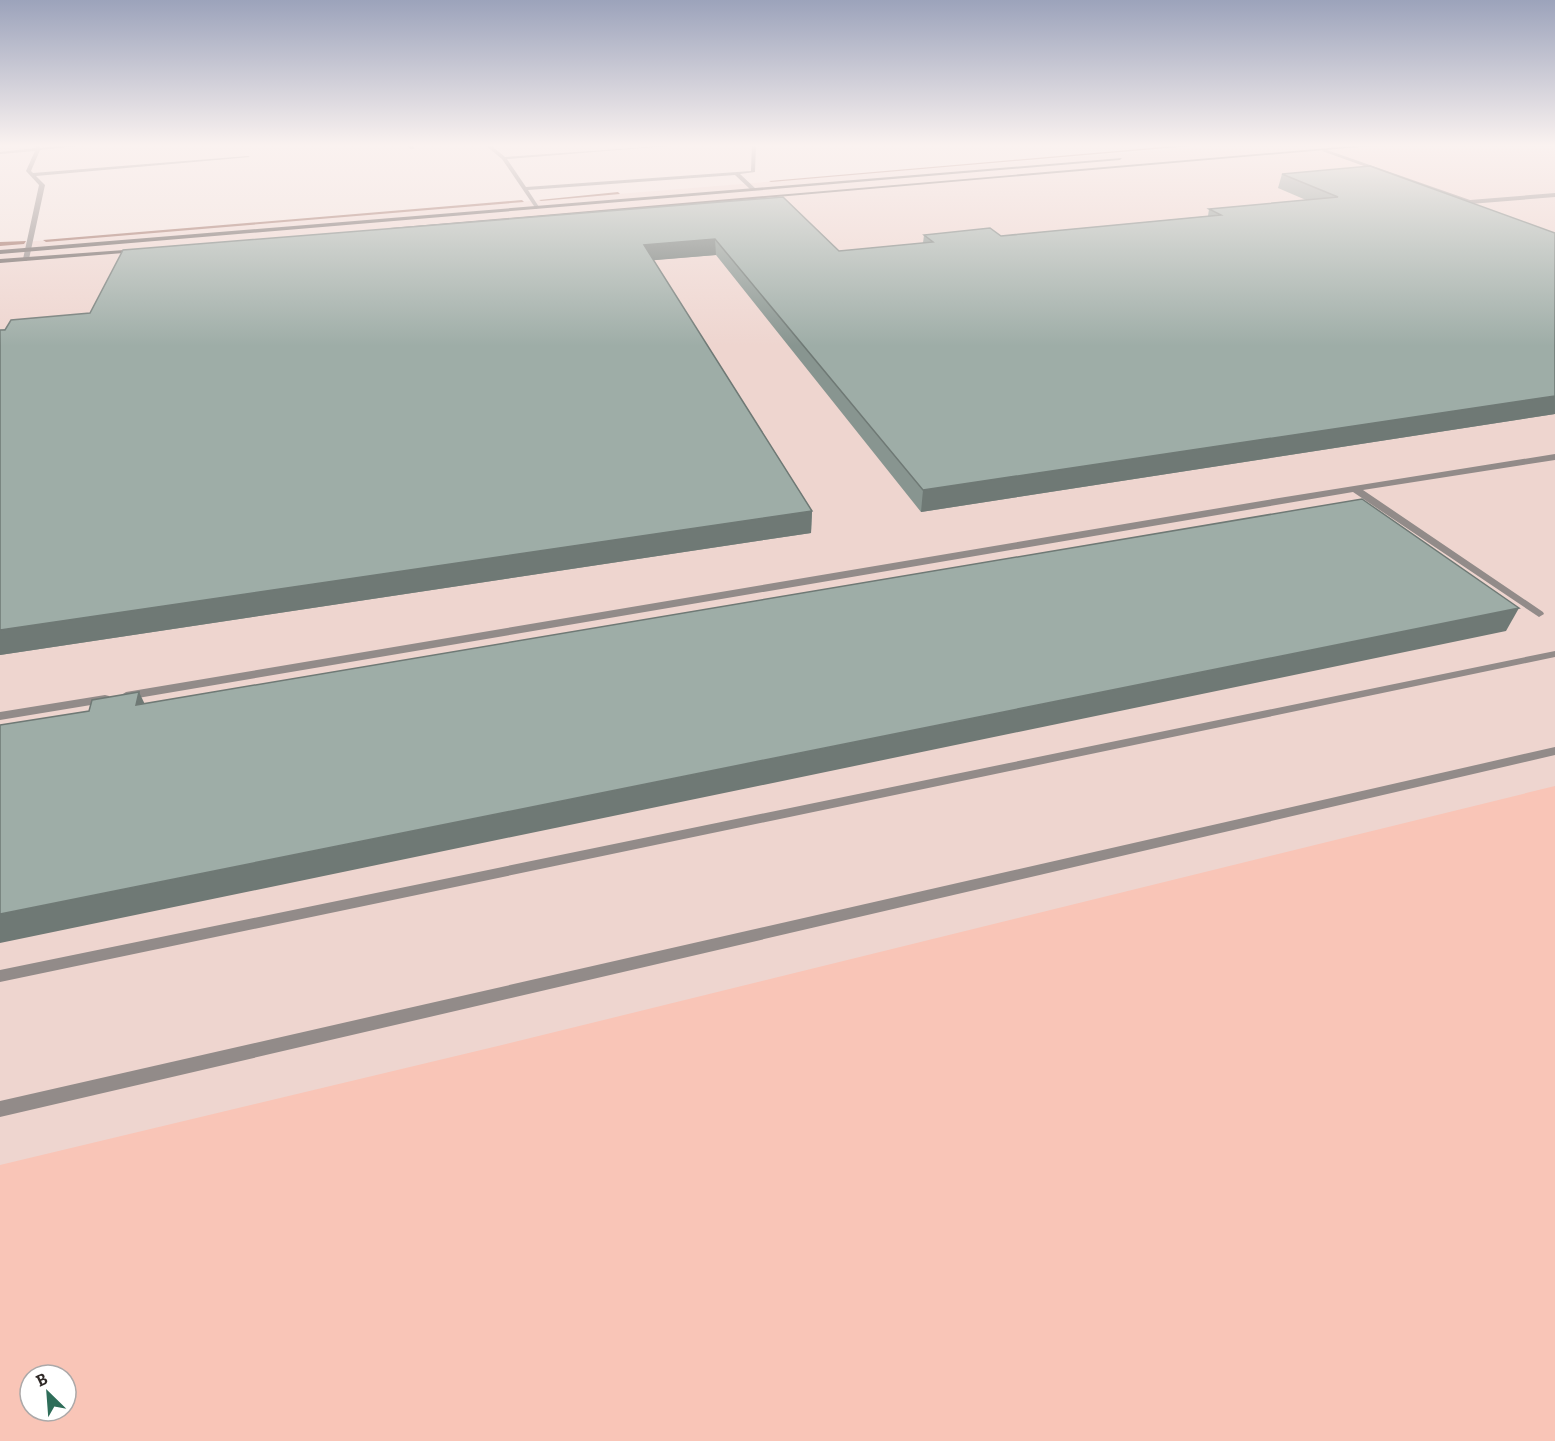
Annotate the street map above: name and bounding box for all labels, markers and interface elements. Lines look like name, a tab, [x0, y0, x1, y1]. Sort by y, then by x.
north arrow	[18, 1363, 78, 1423]
text: B	[33, 1369, 51, 1391]

